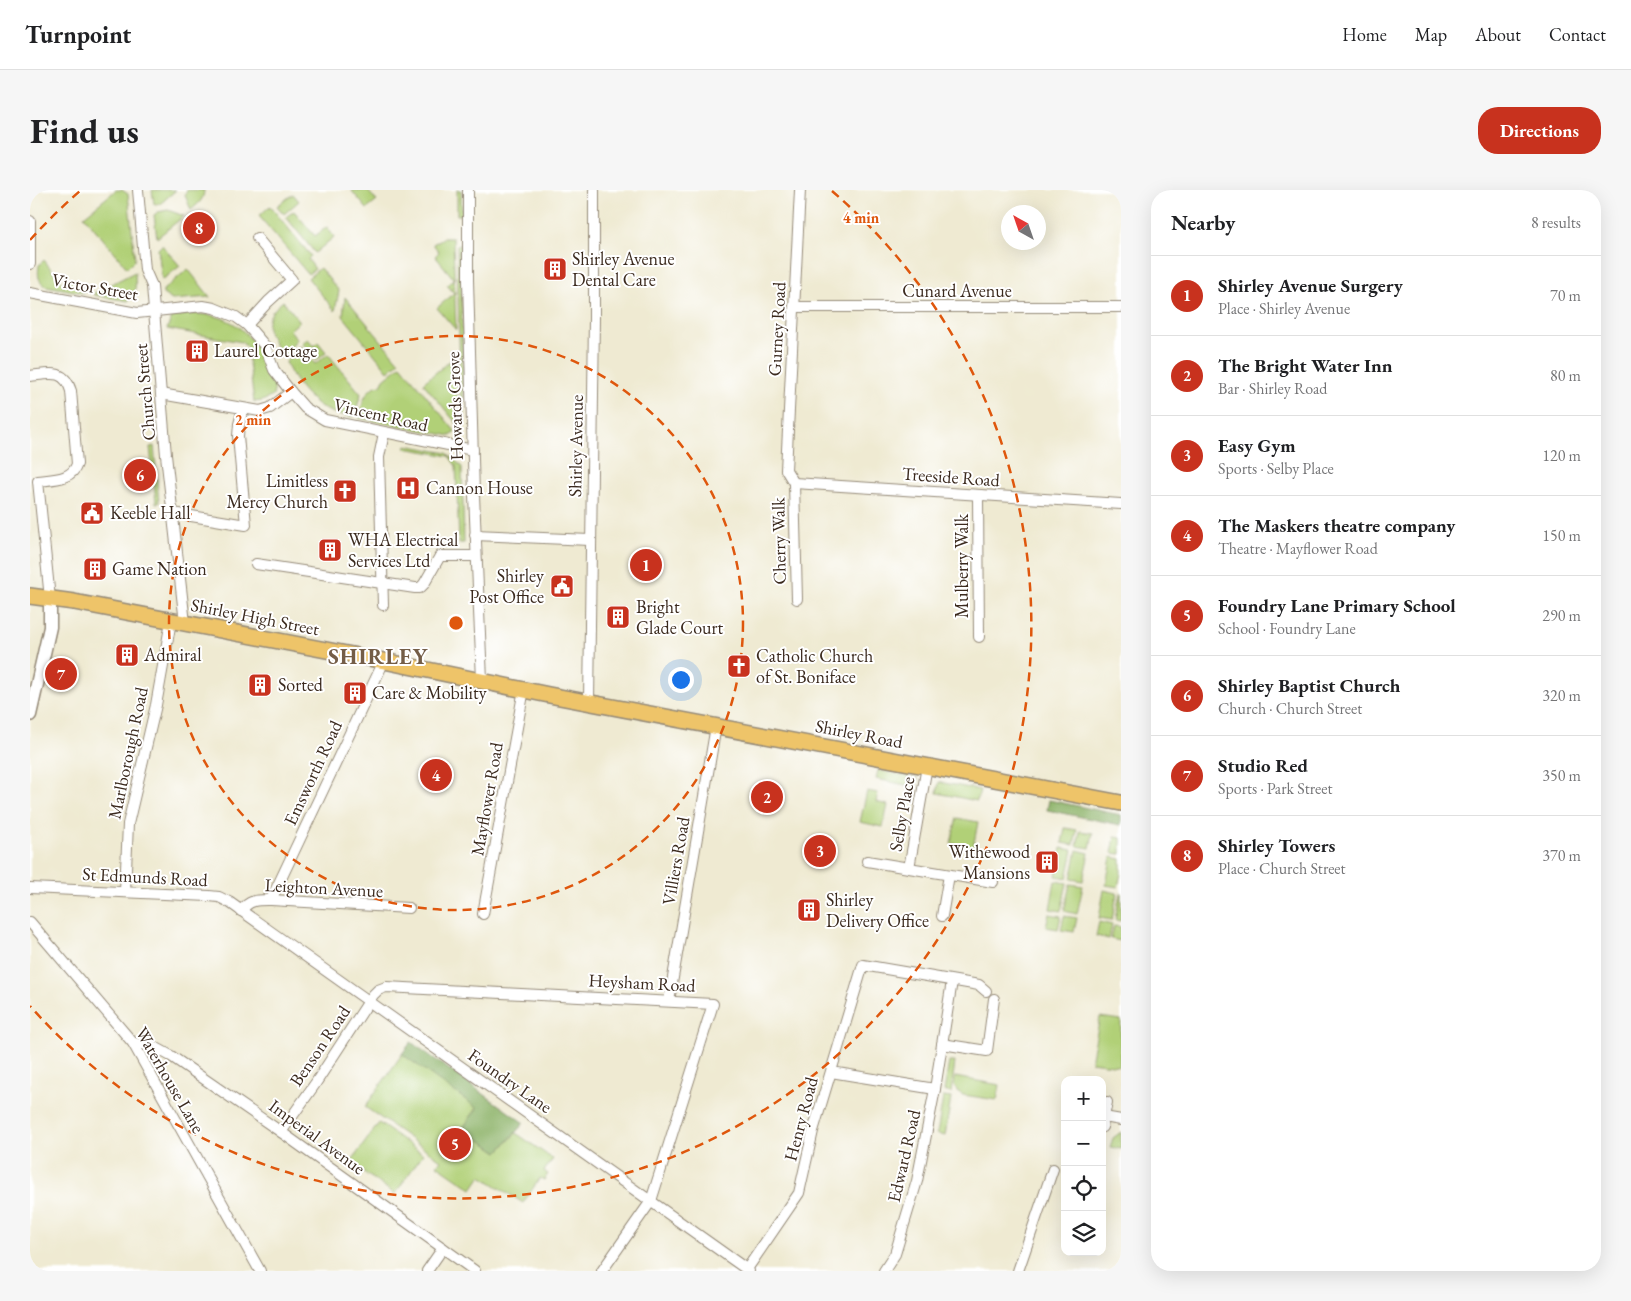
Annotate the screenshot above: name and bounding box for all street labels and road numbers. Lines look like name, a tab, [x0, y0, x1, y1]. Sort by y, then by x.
street label: Victor Street	[50, 268, 140, 305]
street label: Cunard Avenue	[902, 279, 1012, 302]
street label: Gurney Road	[763, 280, 790, 377]
street label: Church Street	[129, 342, 160, 442]
street label: Howards Grove	[441, 351, 468, 461]
street label: Vincent Road	[332, 393, 431, 437]
street label: Shirley Avenue	[563, 395, 588, 497]
street label: Treeside Road	[901, 462, 1001, 491]
street label: Cherry Walk	[766, 497, 791, 585]
street label: Mulberry Walk	[950, 513, 973, 618]
street label: Shirley High Street	[189, 593, 321, 640]
street label: Marlborough Road	[102, 684, 153, 821]
street label: Shirley Road	[813, 714, 906, 753]
street label: Emsworth Road	[278, 716, 347, 829]
street label: Mayflower Road	[465, 740, 508, 857]
street label: Selby Place	[884, 775, 919, 853]
street label: Villiers Road	[656, 814, 695, 907]
street label: St Edmunds Road	[82, 862, 209, 891]
street label: Leighton Avenue	[264, 873, 384, 902]
street label: Heysham Road	[588, 968, 697, 997]
street label: Benson Road	[284, 1000, 356, 1091]
street label: Waterhouse Lane	[131, 1023, 210, 1137]
street label: Foundry Lane	[464, 1043, 557, 1118]
street label: Henry Road	[778, 1073, 823, 1164]
street label: Imperial Avenue	[265, 1094, 370, 1179]
street label: Edward Road	[882, 1106, 926, 1204]

